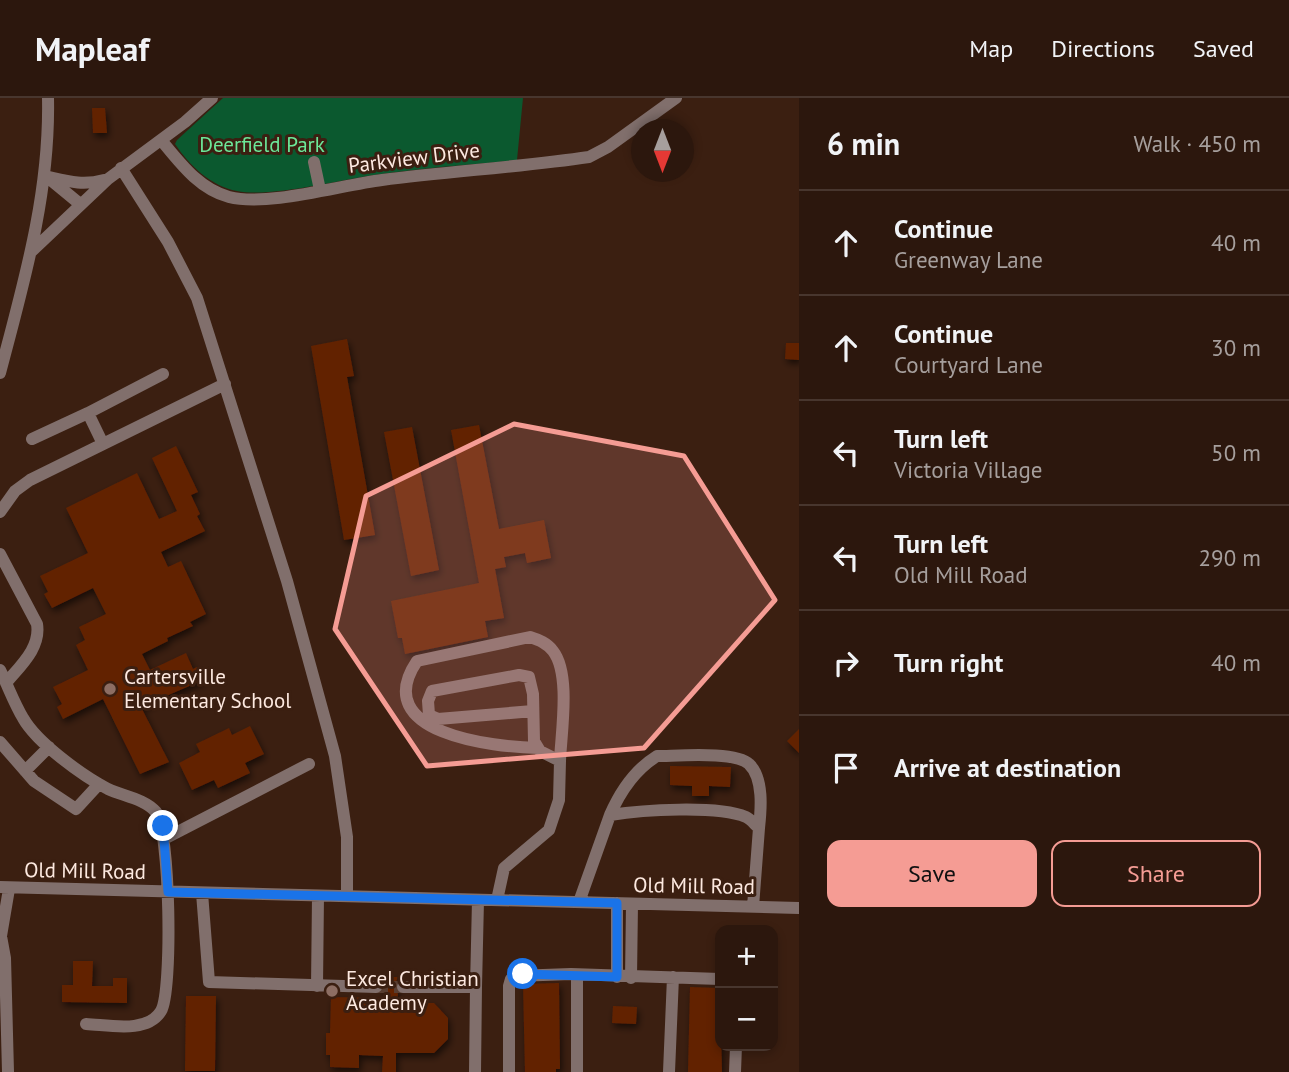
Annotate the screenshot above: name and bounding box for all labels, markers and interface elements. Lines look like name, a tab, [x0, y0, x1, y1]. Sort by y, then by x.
text: Mapleaf	[35, 27, 149, 70]
text: Map	[969, 33, 1013, 64]
text: Directions	[1051, 33, 1155, 64]
text: Saved	[1193, 33, 1254, 64]
north arrow	[631, 119, 694, 182]
text: 6 min	[827, 124, 900, 163]
text: Walk · 450 m	[1134, 129, 1261, 158]
park label: Deerfield Park	[199, 131, 325, 158]
street label: Parkview Drive	[347, 136, 481, 179]
text: Continue	[894, 212, 993, 245]
icon: ahead	[827, 224, 865, 262]
text: 40 m	[1211, 228, 1261, 257]
text: Greenway Lane	[894, 245, 1043, 274]
text: Continue	[894, 317, 993, 350]
icon: ahead	[827, 329, 865, 367]
text: 30 m	[1211, 333, 1261, 362]
text: Courtyard Lane	[894, 350, 1043, 379]
text: Turn left	[894, 422, 988, 455]
icon: left	[827, 434, 865, 472]
text: 50 m	[1211, 438, 1261, 467]
text: Victoria Village	[894, 455, 1042, 484]
text: Turn left	[894, 527, 988, 560]
icon: left	[827, 539, 865, 577]
text: 290 m	[1199, 543, 1261, 572]
text: Old Mill Road	[894, 560, 1028, 589]
icon: right	[827, 644, 865, 682]
text: Turn right	[894, 646, 1003, 679]
text: 40 m	[1211, 648, 1261, 677]
place label: Cartersville Elementary School	[124, 663, 291, 714]
marker: Cartersville Elementary School	[102, 681, 118, 697]
icon: arrive	[827, 749, 865, 787]
text: Arrive at destination	[894, 751, 1121, 784]
route end	[147, 810, 178, 841]
button: Save	[827, 840, 1037, 907]
button: Share	[1051, 840, 1261, 907]
street label: Old Mill Road	[24, 856, 146, 885]
street label: Old Mill Road	[633, 871, 755, 900]
map controls	[715, 925, 778, 1051]
button: +	[715, 925, 778, 988]
route start	[507, 958, 538, 989]
place label: Excel Christian Academy	[346, 965, 479, 1016]
marker: Excel Christian Academy	[324, 983, 340, 999]
button: −	[715, 988, 778, 1051]

